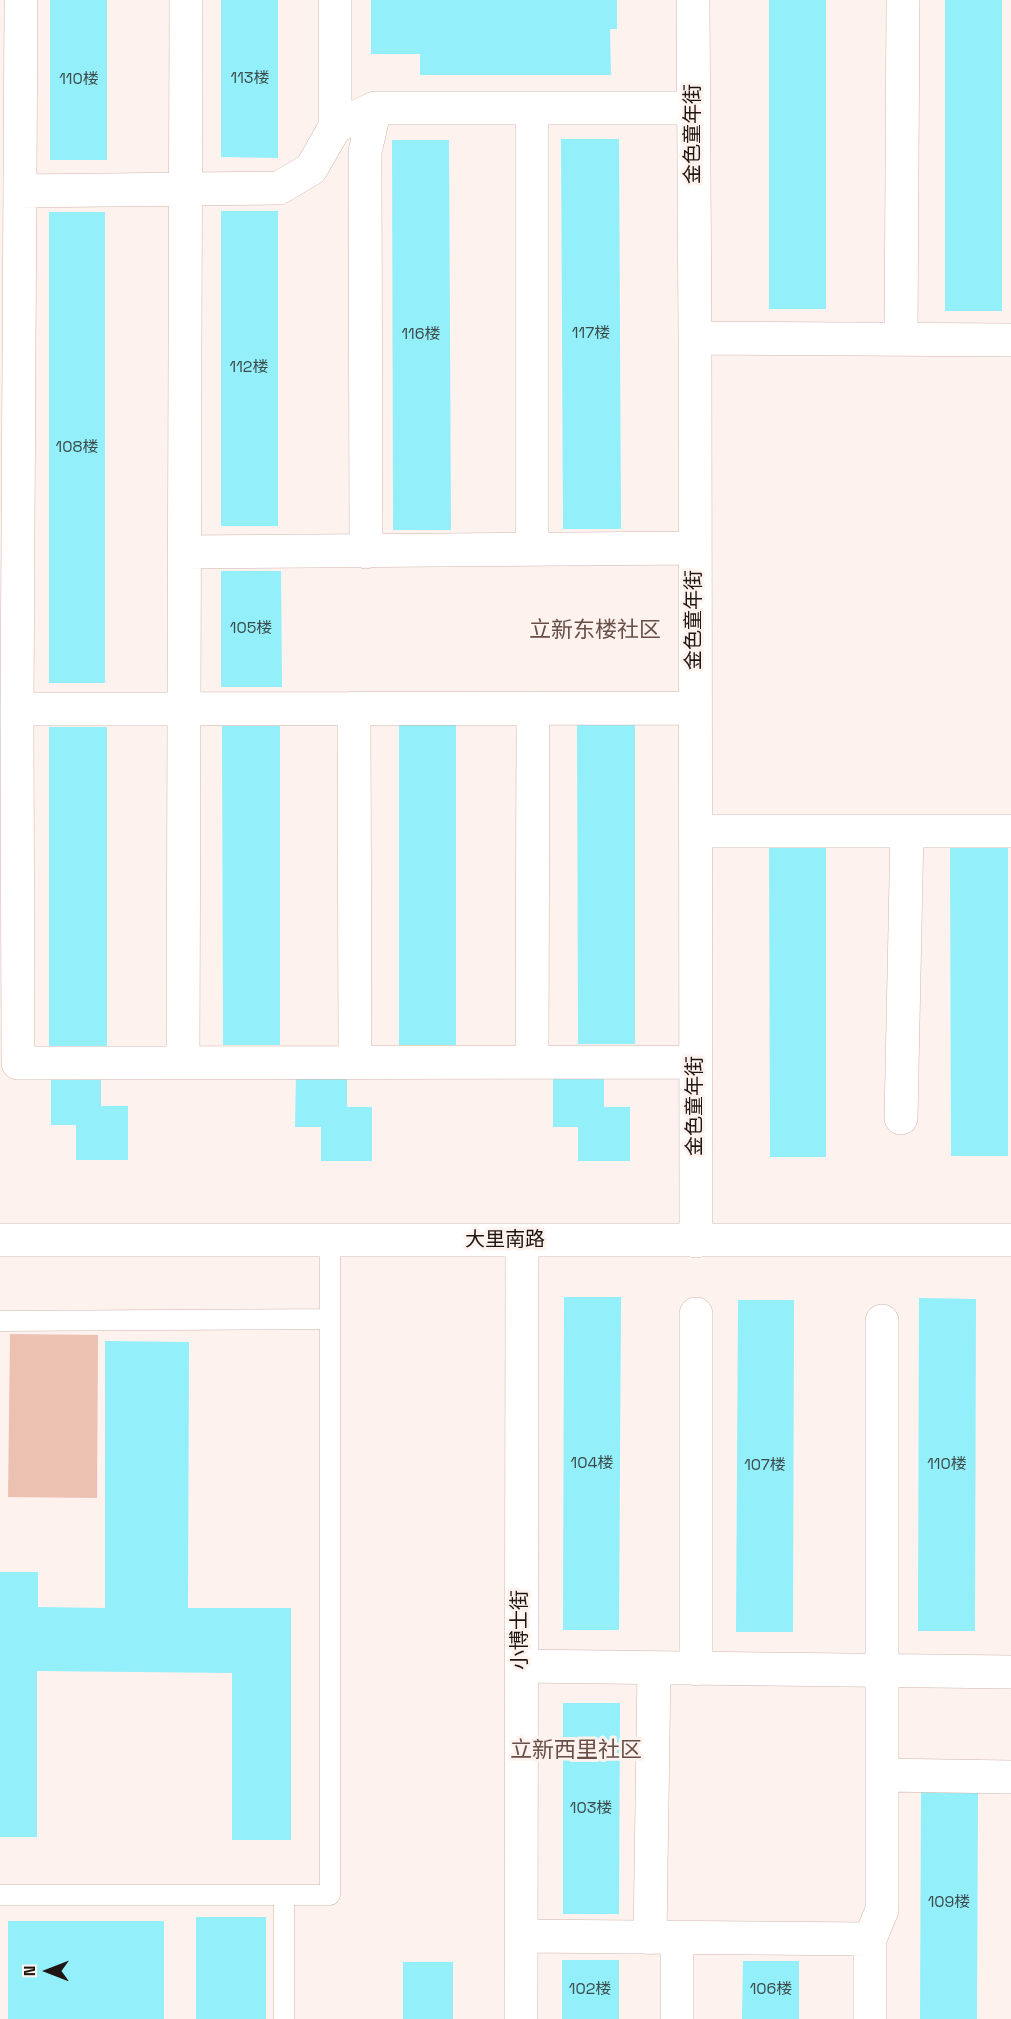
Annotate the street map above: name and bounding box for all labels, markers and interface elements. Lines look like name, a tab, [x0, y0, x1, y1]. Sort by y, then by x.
house number: 113楼	[230, 69, 270, 89]
house number: 110楼	[59, 70, 99, 90]
street label: 金色童年街	[682, 84, 706, 184]
house number: 117楼	[572, 324, 610, 344]
house number: 116楼	[401, 325, 441, 345]
house number: 112楼	[229, 358, 269, 378]
house number: 108楼	[56, 438, 98, 458]
street label: 金色童年街	[683, 570, 707, 670]
district label: 立新东楼社区	[529, 618, 661, 644]
house number: 105楼	[230, 619, 272, 639]
street label: 金色童年街	[684, 1056, 708, 1156]
street label: 大里南路	[465, 1229, 545, 1253]
house number: 104楼	[571, 1454, 613, 1474]
house number: 110楼	[927, 1455, 967, 1475]
house number: 107楼	[744, 1456, 786, 1476]
street label: 小博士街	[509, 1590, 533, 1670]
district label: 立新西里社区	[510, 1738, 642, 1764]
house number: 103楼	[570, 1799, 612, 1819]
house number: 109楼	[928, 1893, 970, 1913]
north arrow	[18, 1941, 78, 2001]
text: N	[19, 1966, 40, 1976]
house number: 102楼	[569, 1980, 611, 2000]
house number: 106楼	[750, 1980, 792, 2000]

